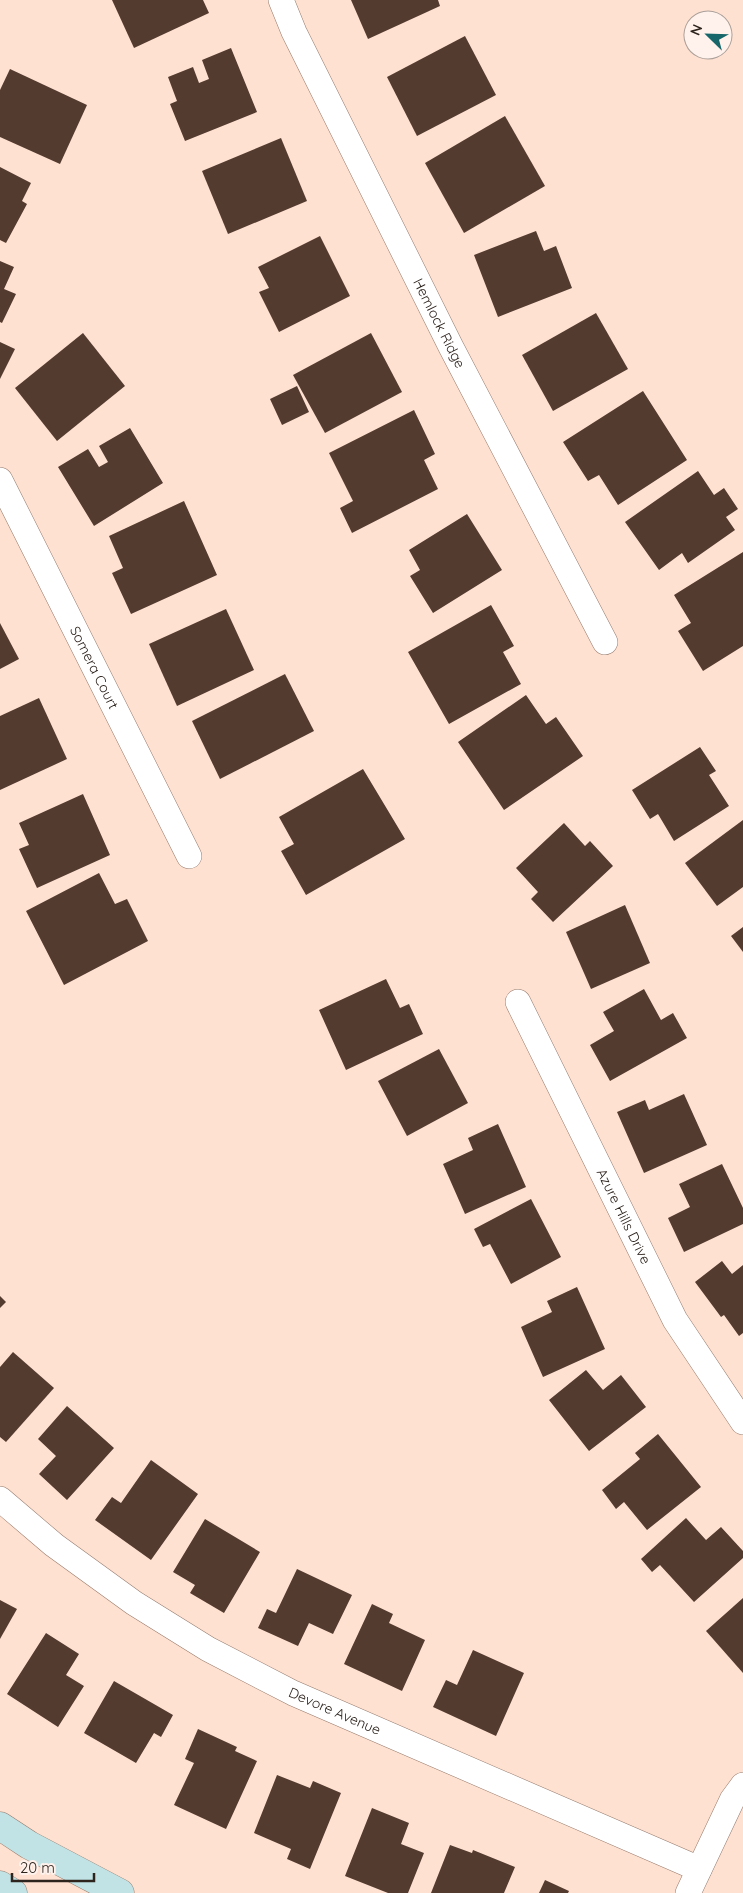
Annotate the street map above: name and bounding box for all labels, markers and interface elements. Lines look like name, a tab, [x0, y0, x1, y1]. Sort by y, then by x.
north arrow	[683, 10, 733, 60]
text: N	[686, 22, 706, 38]
street label: Hemlock Ridge	[409, 275, 469, 371]
street label: Somera Court	[66, 623, 123, 712]
street label: Azure Hills Drive	[593, 1166, 655, 1267]
street label: Devore Avenue	[286, 1683, 384, 1739]
scale bar	[12, 1850, 95, 1882]
text: 20 m	[20, 1858, 55, 1877]

